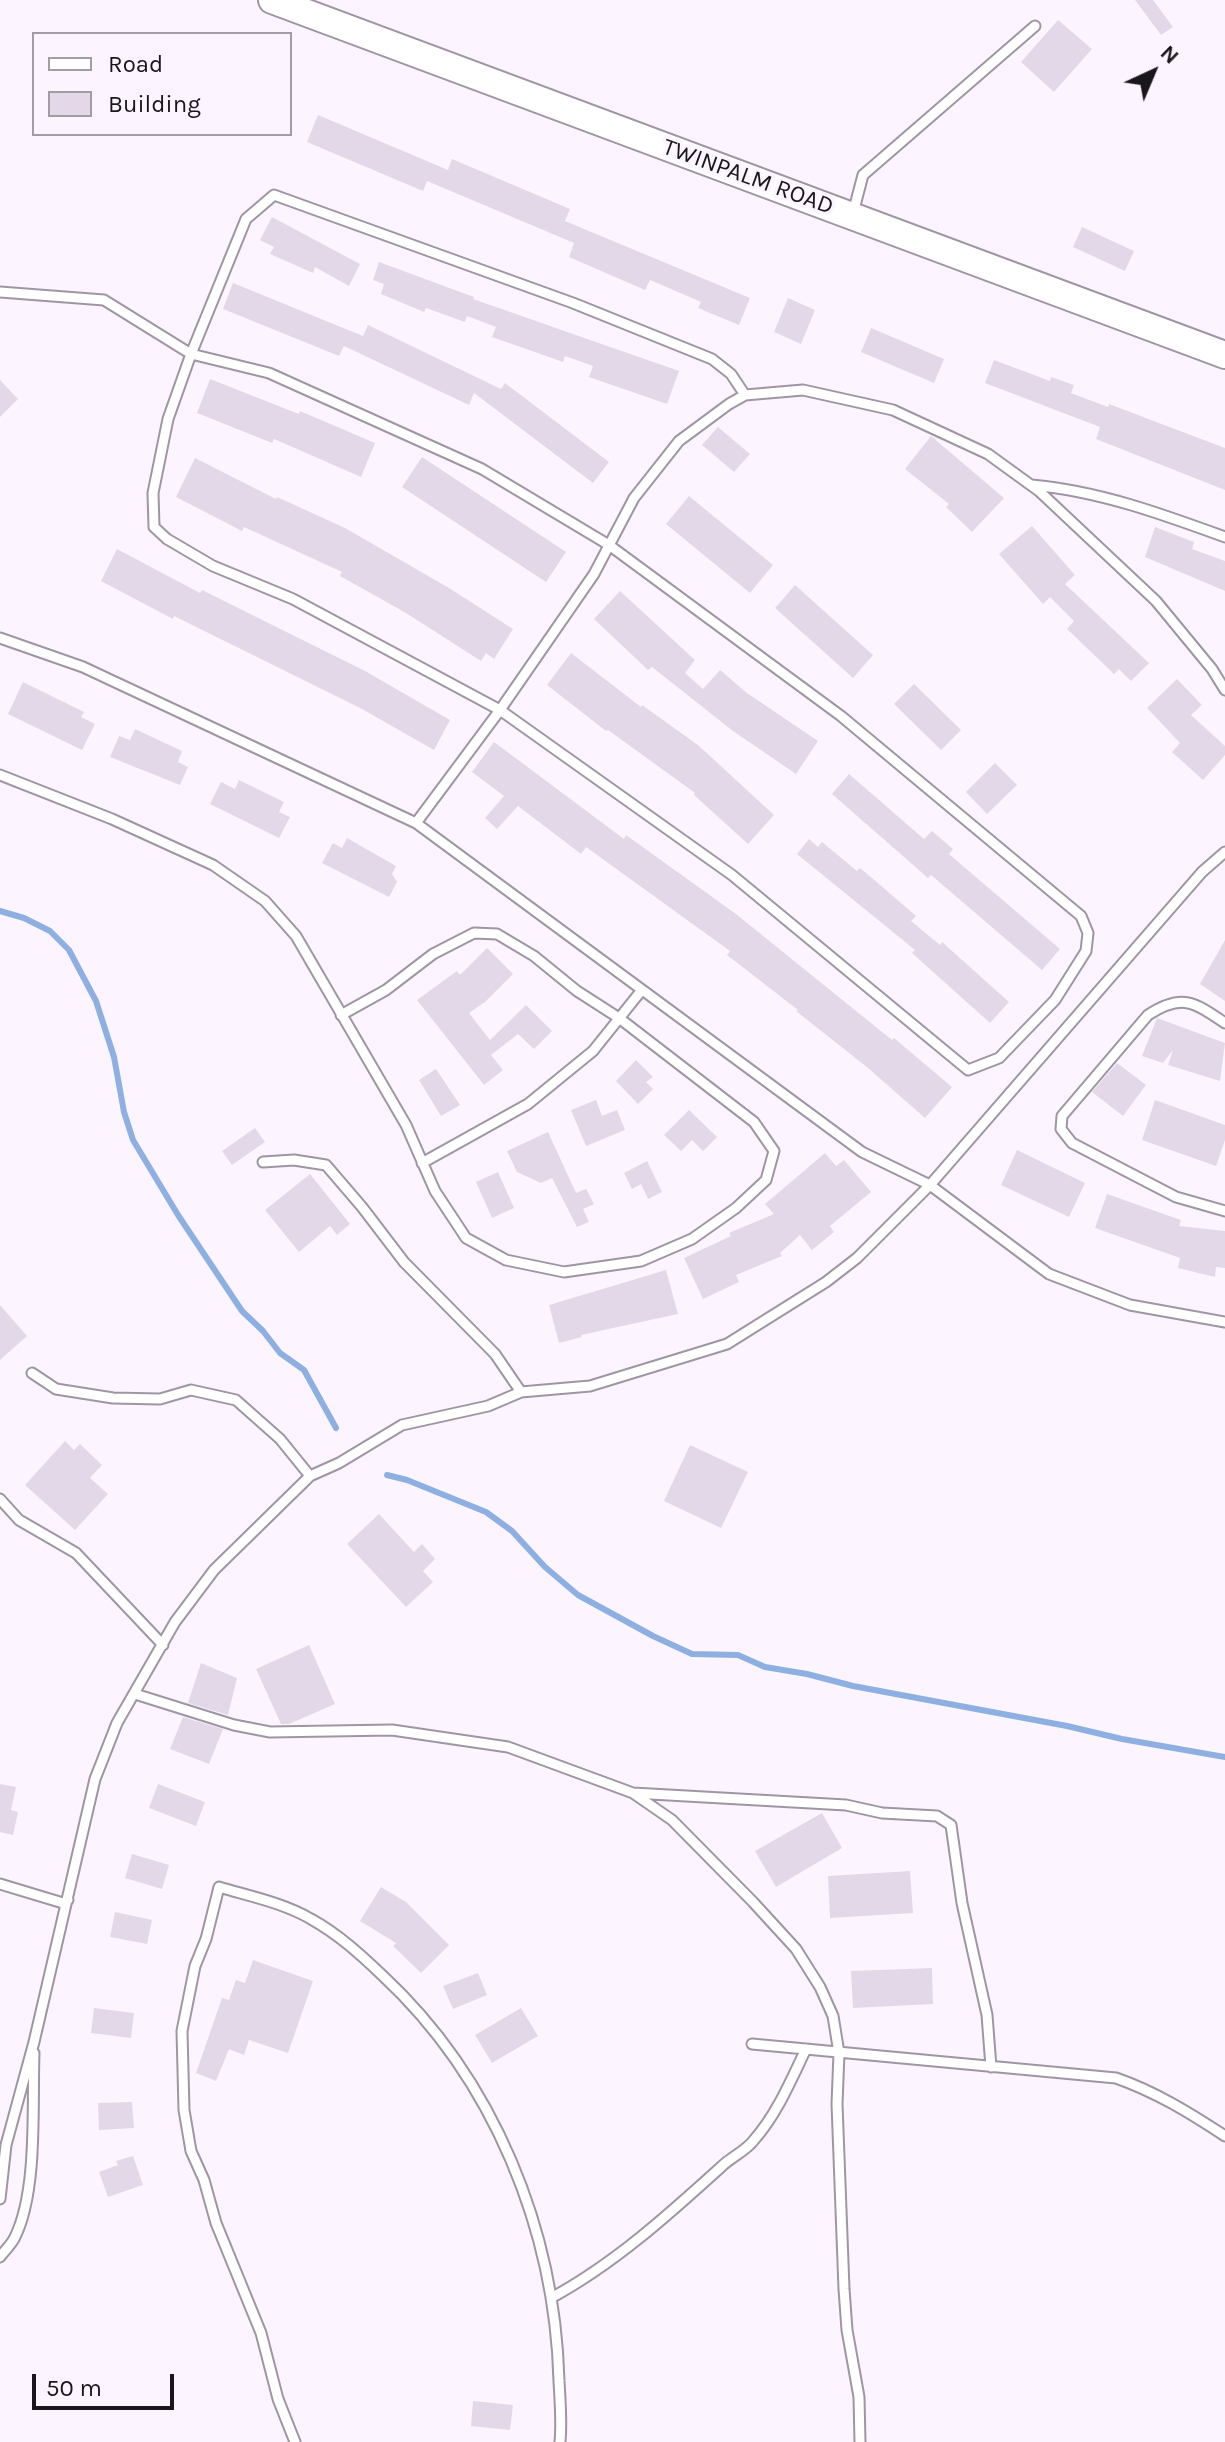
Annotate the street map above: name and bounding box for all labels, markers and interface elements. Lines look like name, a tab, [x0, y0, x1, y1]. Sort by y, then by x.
legend	[32, 32, 292, 136]
north arrow	[1113, 32, 1193, 112]
text: N	[1155, 40, 1184, 70]
text: Road	[108, 50, 163, 78]
text: Building	[108, 90, 201, 118]
street label: TWINPALM ROAD	[659, 133, 837, 221]
scale bar	[36, 2358, 178, 2408]
text: 50 m	[46, 2374, 102, 2402]

